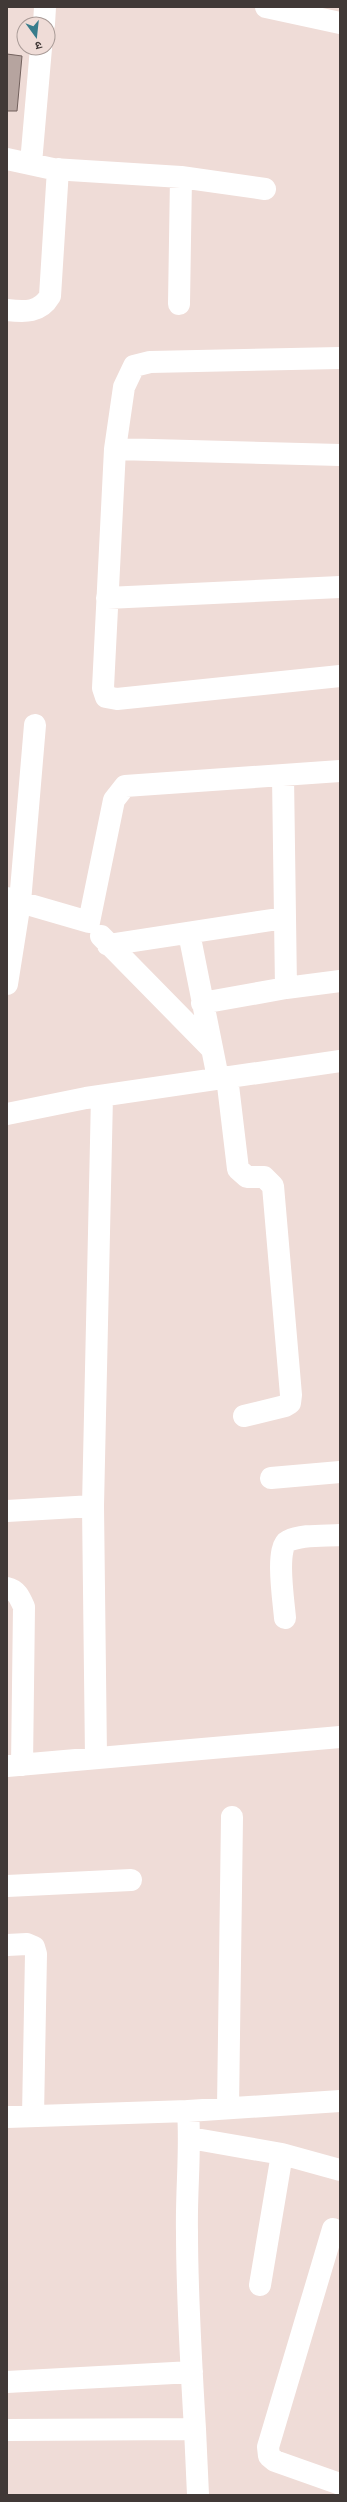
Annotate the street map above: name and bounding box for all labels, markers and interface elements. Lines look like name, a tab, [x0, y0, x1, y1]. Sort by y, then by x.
north arrow	[16, 16, 56, 56]
text: उ	[33, 39, 43, 52]

